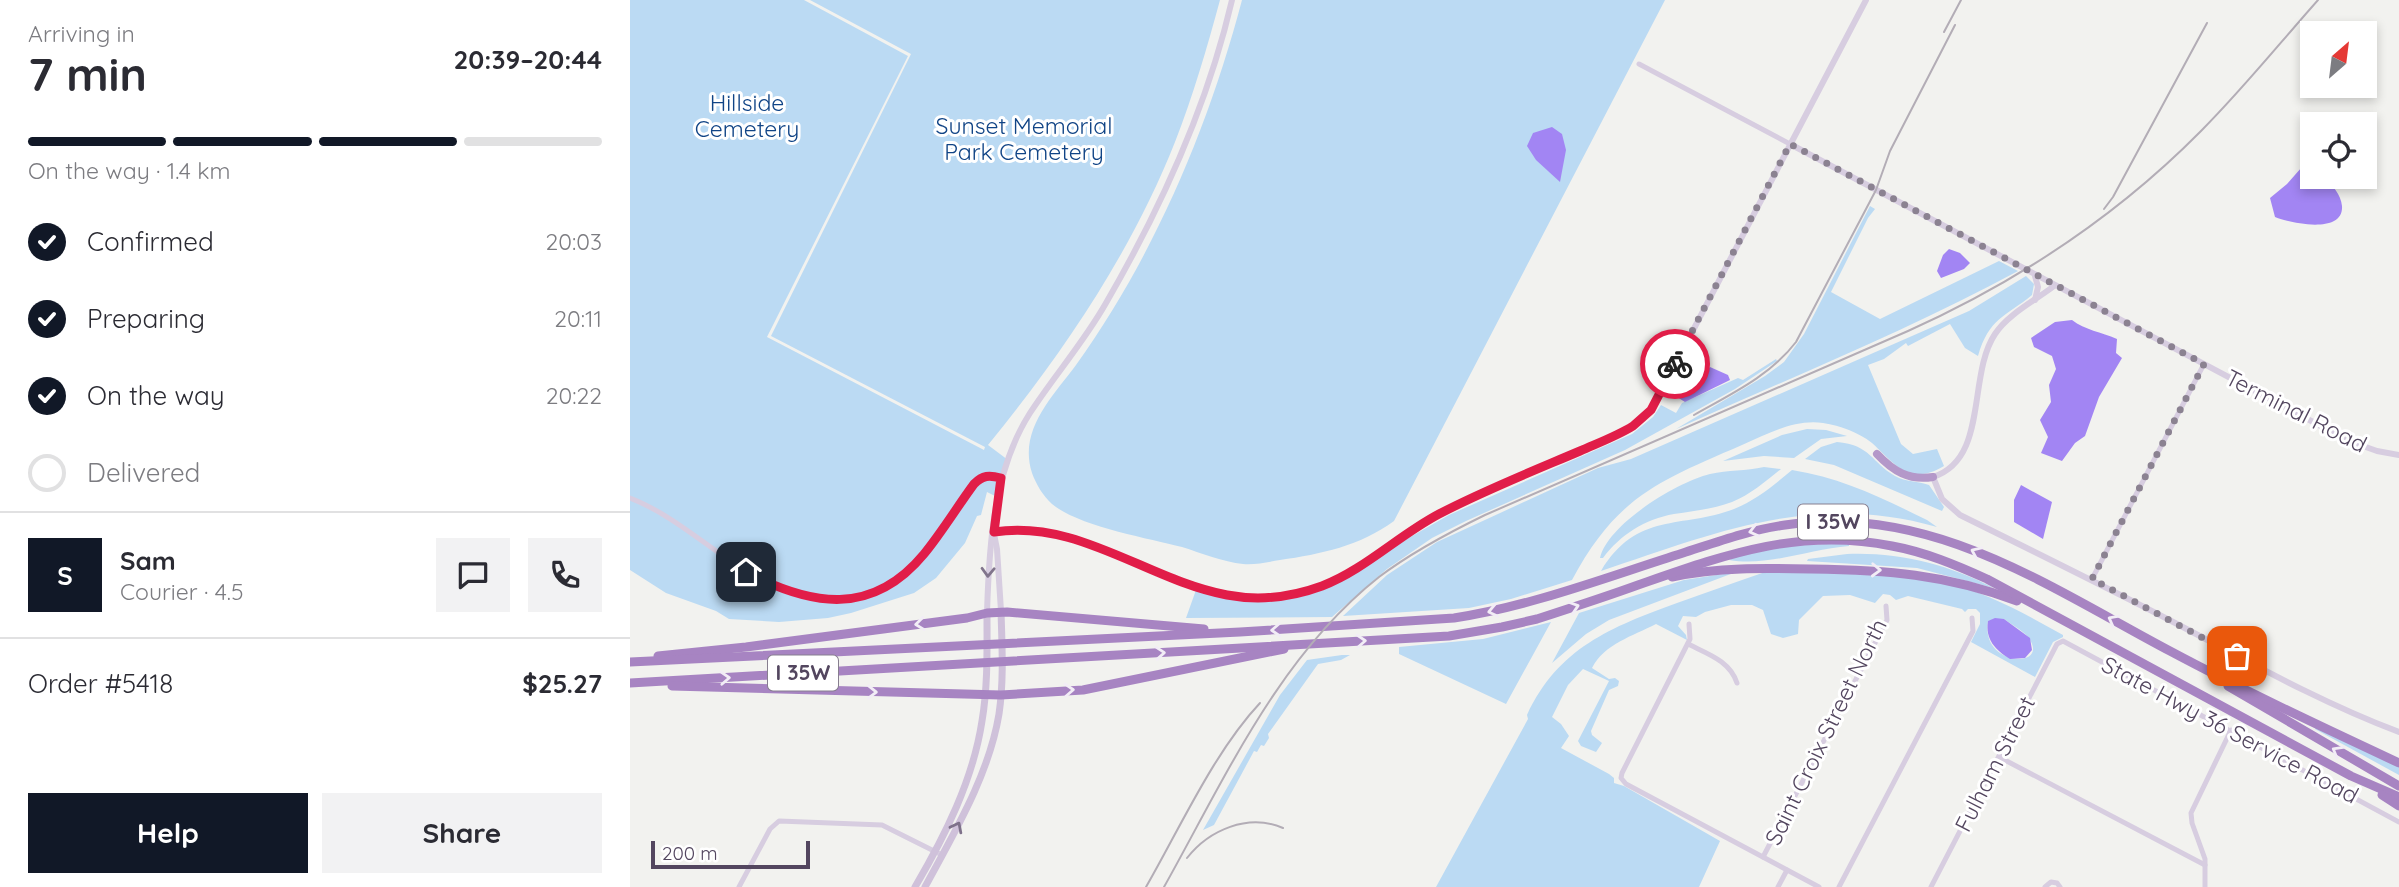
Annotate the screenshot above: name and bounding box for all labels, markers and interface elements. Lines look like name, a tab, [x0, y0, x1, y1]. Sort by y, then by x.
text: Arriving in	[28, 19, 135, 48]
north arrow	[2300, 21, 2376, 98]
map controls	[2300, 21, 2377, 189]
text: 20:39–20:44	[454, 43, 602, 76]
text: 7 min	[28, 45, 147, 103]
park label: Hillside Cemetery	[695, 88, 799, 143]
park label: Sunset Memorial Park Cemetery	[935, 111, 1113, 166]
button: locate	[2300, 112, 2377, 189]
text: On the way · 1.4 km	[28, 156, 230, 185]
icon: check	[28, 223, 66, 261]
text: Confirmed	[87, 225, 214, 258]
text: 20:03	[546, 227, 602, 256]
icon: check	[28, 300, 66, 338]
text: Preparing	[87, 302, 205, 335]
text: 20:11	[554, 304, 602, 333]
courier	[1640, 329, 1710, 399]
icon: bike	[1656, 345, 1694, 383]
street label: Terminal Road	[2221, 363, 2372, 459]
icon: check	[28, 377, 66, 415]
text: On the way	[87, 379, 225, 412]
text: 20:22	[546, 381, 602, 410]
text: Delivered	[87, 456, 200, 489]
road number: I 35W	[1798, 504, 1868, 540]
one-way arrow	[1748, 523, 1760, 538]
button: chat	[436, 538, 510, 612]
button: phone	[528, 538, 602, 612]
pin	[716, 542, 776, 602]
text: Sam	[120, 544, 176, 577]
one-way arrow	[1971, 546, 1984, 560]
icon: home	[727, 553, 765, 591]
text: S	[57, 559, 73, 592]
one-way arrow	[1871, 563, 1882, 578]
one-way arrow	[981, 567, 996, 578]
text: Courier · 4.5	[120, 577, 244, 606]
one-way arrow	[1567, 601, 1580, 615]
one-way arrow	[1487, 603, 1499, 617]
street label: Saint Croix Street North	[1758, 614, 1893, 850]
one-way arrow	[2107, 615, 2120, 629]
one-way arrow	[914, 617, 926, 632]
one-way arrow	[1270, 622, 1281, 637]
pin	[2207, 626, 2267, 686]
one-way arrow	[1356, 634, 1367, 649]
icon: bag	[2218, 637, 2256, 675]
one-way arrow	[1155, 646, 1166, 661]
street label: State Hwy 36 Service Road	[2097, 649, 2364, 810]
road number: I 35W	[768, 656, 838, 690]
text: Order #5418	[28, 667, 173, 700]
text: $25.27	[522, 667, 602, 700]
one-way arrow	[720, 670, 731, 685]
one-way arrow	[1064, 683, 1075, 698]
one-way arrow	[867, 684, 877, 700]
street label: Fulham Street	[1948, 691, 2041, 836]
one-way arrow	[2332, 746, 2345, 759]
button: Help	[28, 793, 308, 873]
button: Share	[322, 793, 602, 873]
one-way arrow	[949, 822, 962, 834]
scale bar	[651, 838, 810, 870]
text: 200 m	[662, 841, 718, 865]

